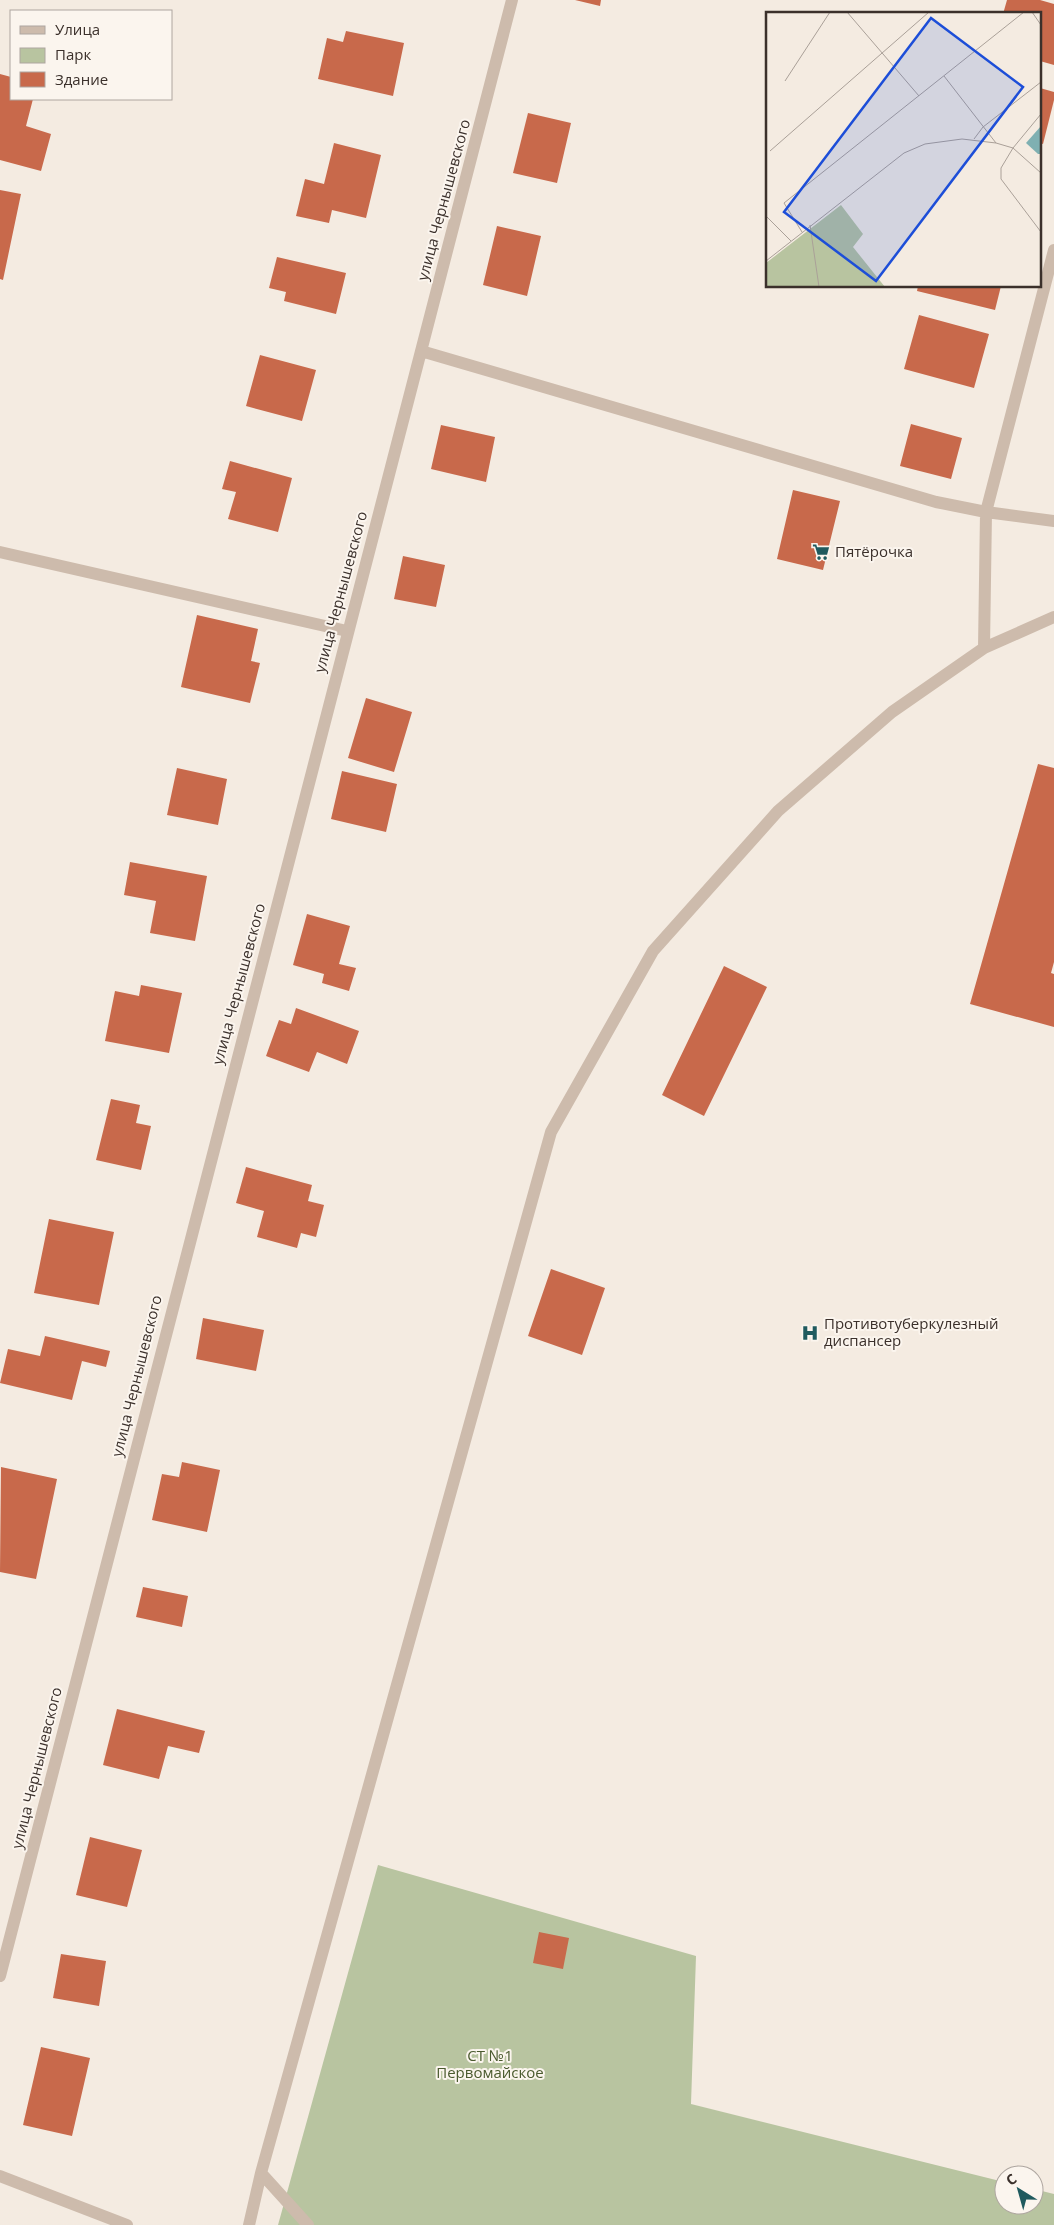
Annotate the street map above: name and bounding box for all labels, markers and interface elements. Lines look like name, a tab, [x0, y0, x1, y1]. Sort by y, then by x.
legend	[10, 10, 172, 100]
inset map	[766, 12, 1042, 288]
text: Улица	[55, 19, 100, 39]
text: Парк	[55, 44, 91, 64]
text: Здание	[55, 69, 108, 89]
street label: улица Чернышевского	[412, 117, 474, 283]
street label: улица Чернышевского	[309, 509, 371, 675]
place label: Пятёрочка	[835, 541, 913, 561]
supermarket icon: Пятёрочка	[811, 542, 831, 562]
street label: улица Чернышевского	[207, 901, 269, 1067]
street label: улица Чернышевского	[106, 1293, 166, 1459]
place label: Противотуберкулезный диспансер	[824, 1313, 999, 1350]
hospital icon: Противотуберкулезный диспансер	[800, 1323, 820, 1343]
street label: улица Чернышевского	[6, 1685, 66, 1851]
park label: СТ №1 Первомайское	[436, 2045, 544, 2082]
north arrow	[994, 2165, 1044, 2215]
text: С	[1002, 2169, 1020, 2189]

